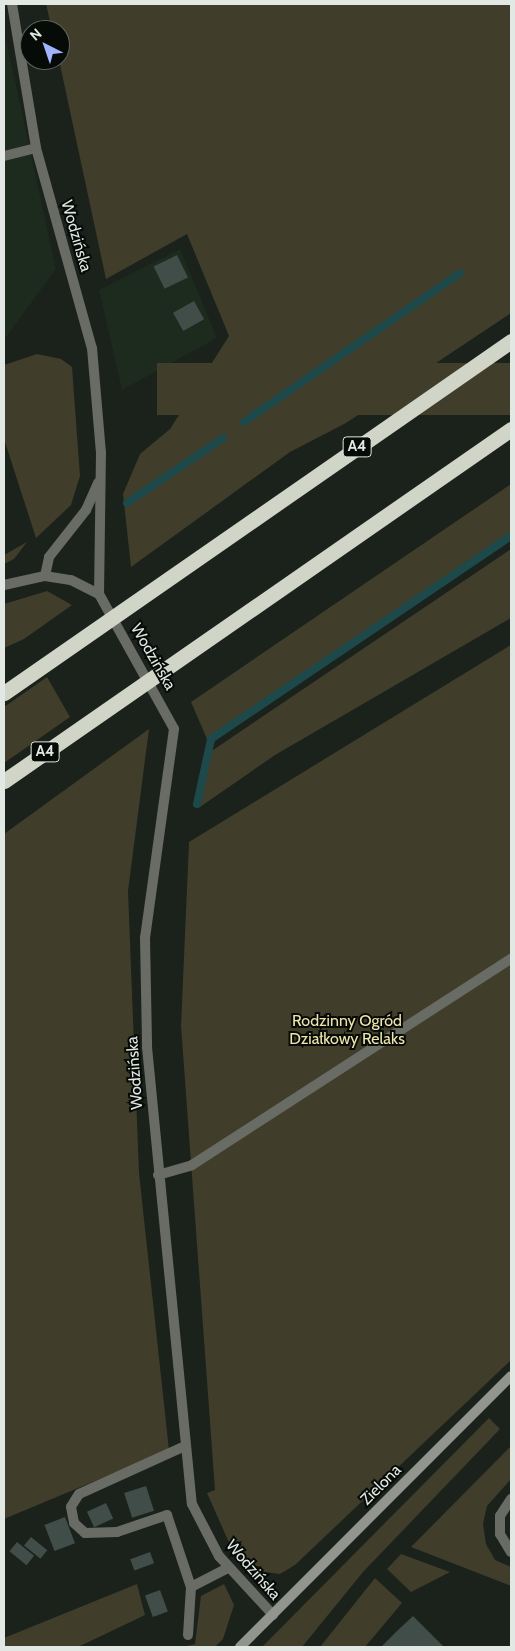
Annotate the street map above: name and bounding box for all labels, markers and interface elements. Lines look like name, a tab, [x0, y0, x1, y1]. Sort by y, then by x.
north arrow	[20, 20, 70, 70]
text: N	[26, 24, 45, 44]
street label: Wodzińska	[57, 198, 95, 274]
road number: A4	[342, 434, 372, 460]
street label: Wodzińska	[126, 620, 180, 694]
road number: A4	[30, 740, 60, 764]
park label: Rodzinny Ogród Działkowy Relaks	[289, 1011, 405, 1049]
street label: Wodzińska	[123, 1036, 147, 1110]
street label: Zielona	[357, 1461, 405, 1509]
street label: Wodzińska	[222, 1536, 284, 1604]

